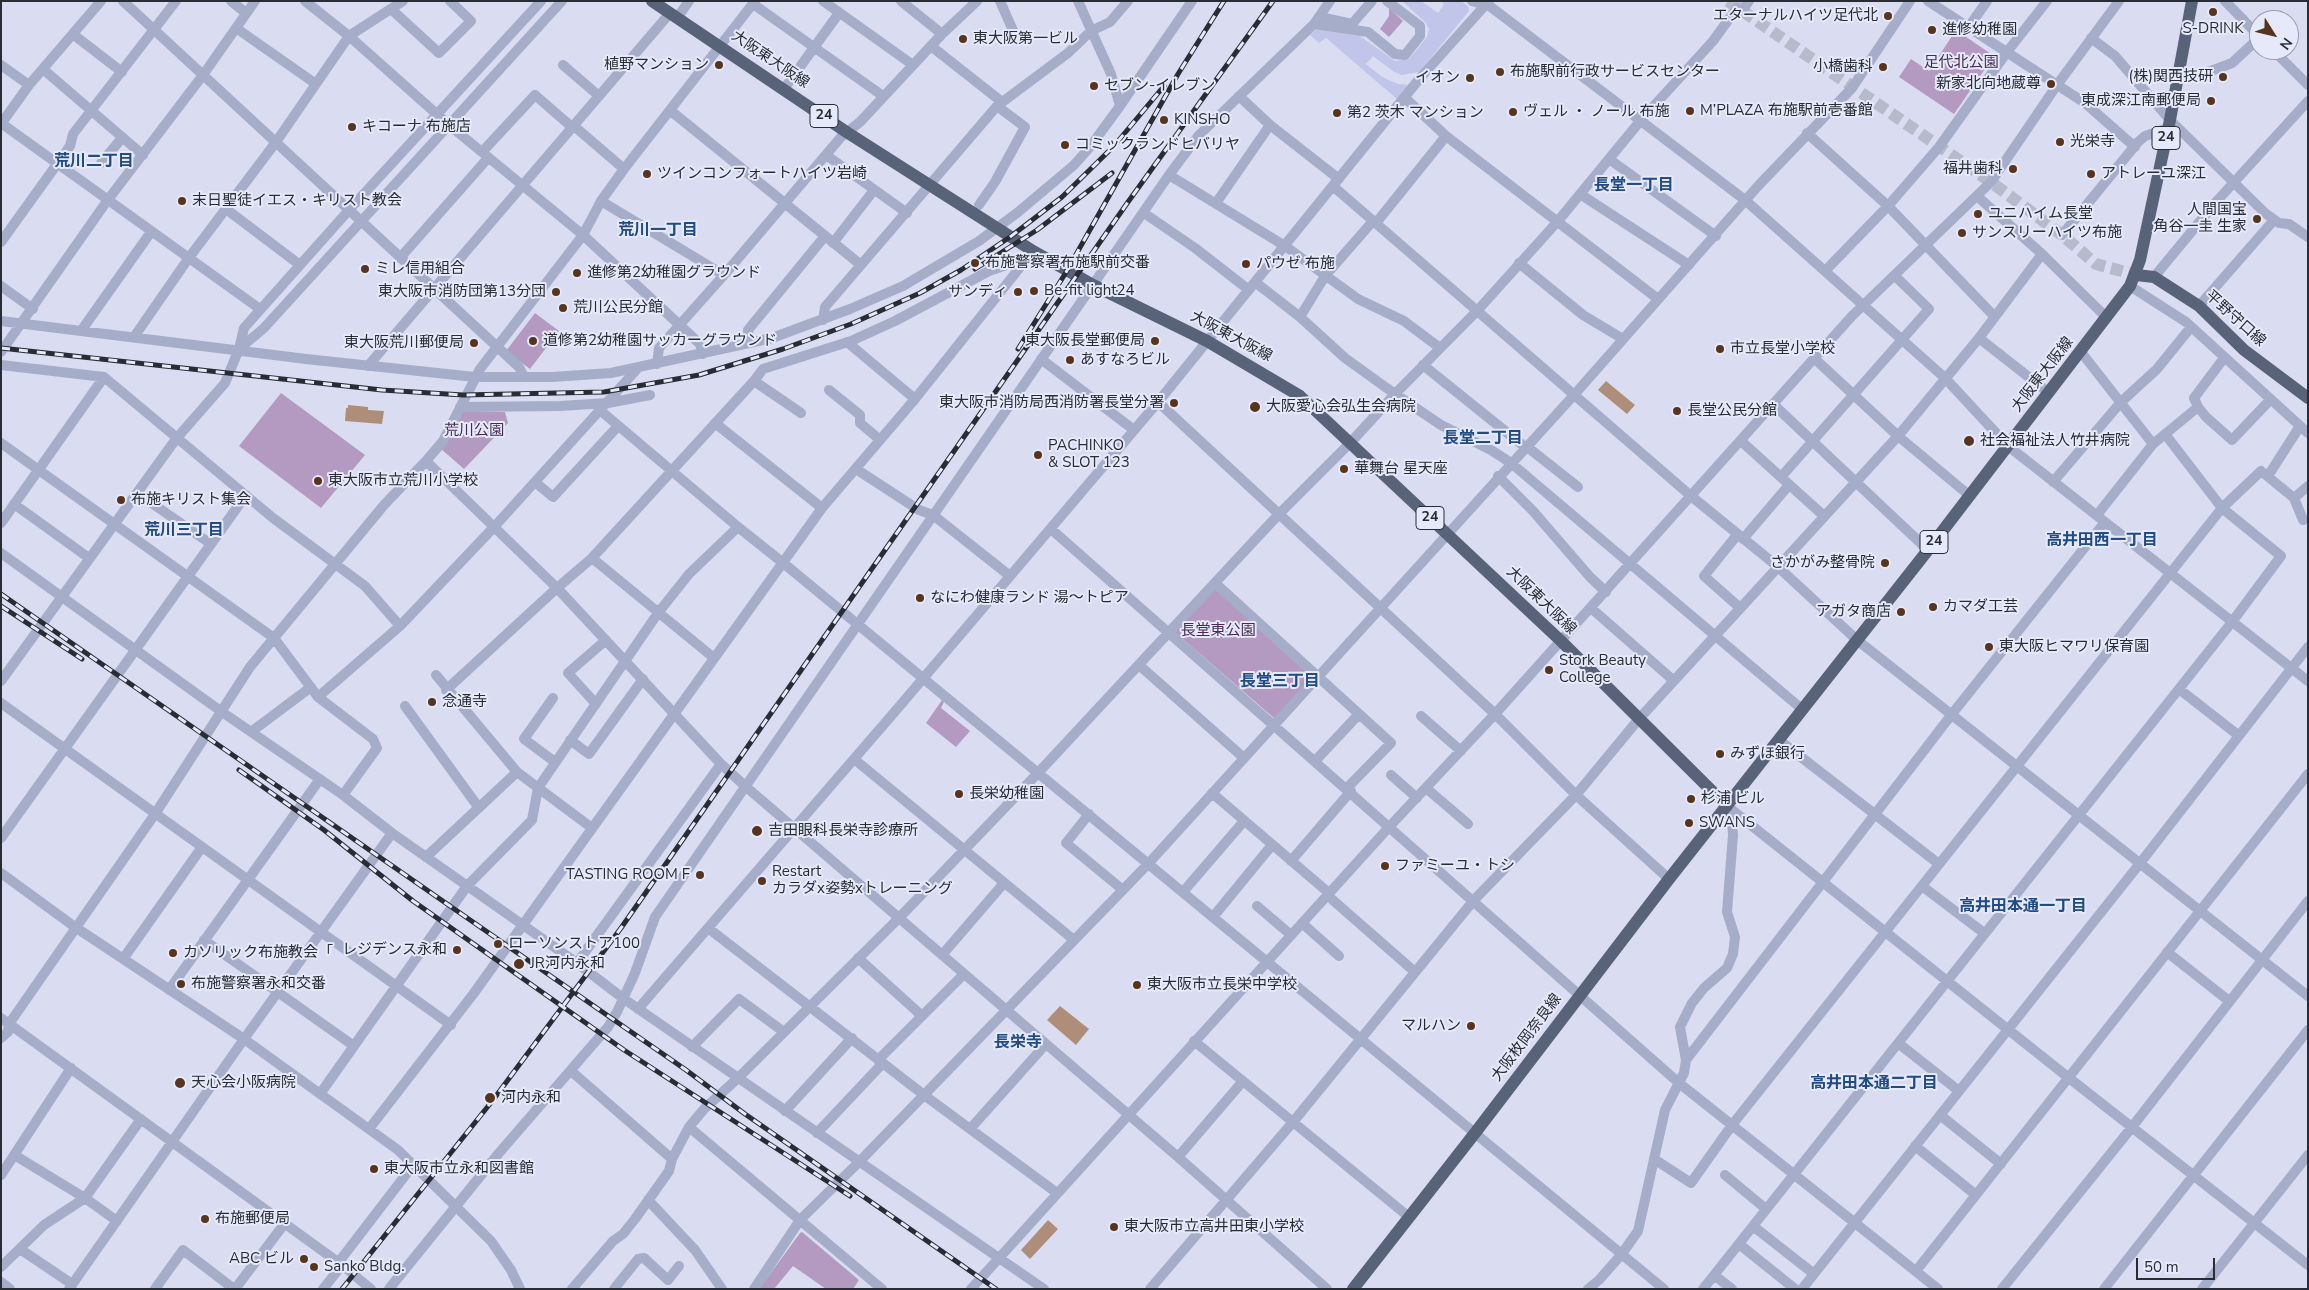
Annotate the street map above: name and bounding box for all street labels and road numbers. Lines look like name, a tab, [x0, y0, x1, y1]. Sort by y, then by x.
street label: 大阪東大阪線	[728, 27, 812, 93]
road number: 24	[810, 104, 838, 128]
road number: 24	[2152, 126, 2180, 150]
street label: 平野守口線	[2201, 287, 2269, 351]
street label: 大阪東大阪線	[1187, 308, 1275, 366]
street label: 大阪東大阪線	[2008, 334, 2078, 416]
road number: 24	[1416, 506, 1444, 530]
road number: 24	[1920, 530, 1948, 554]
street label: 大阪東大阪線	[1502, 563, 1580, 639]
street label: 大阪枚岡奈良線	[1488, 991, 1566, 1085]

